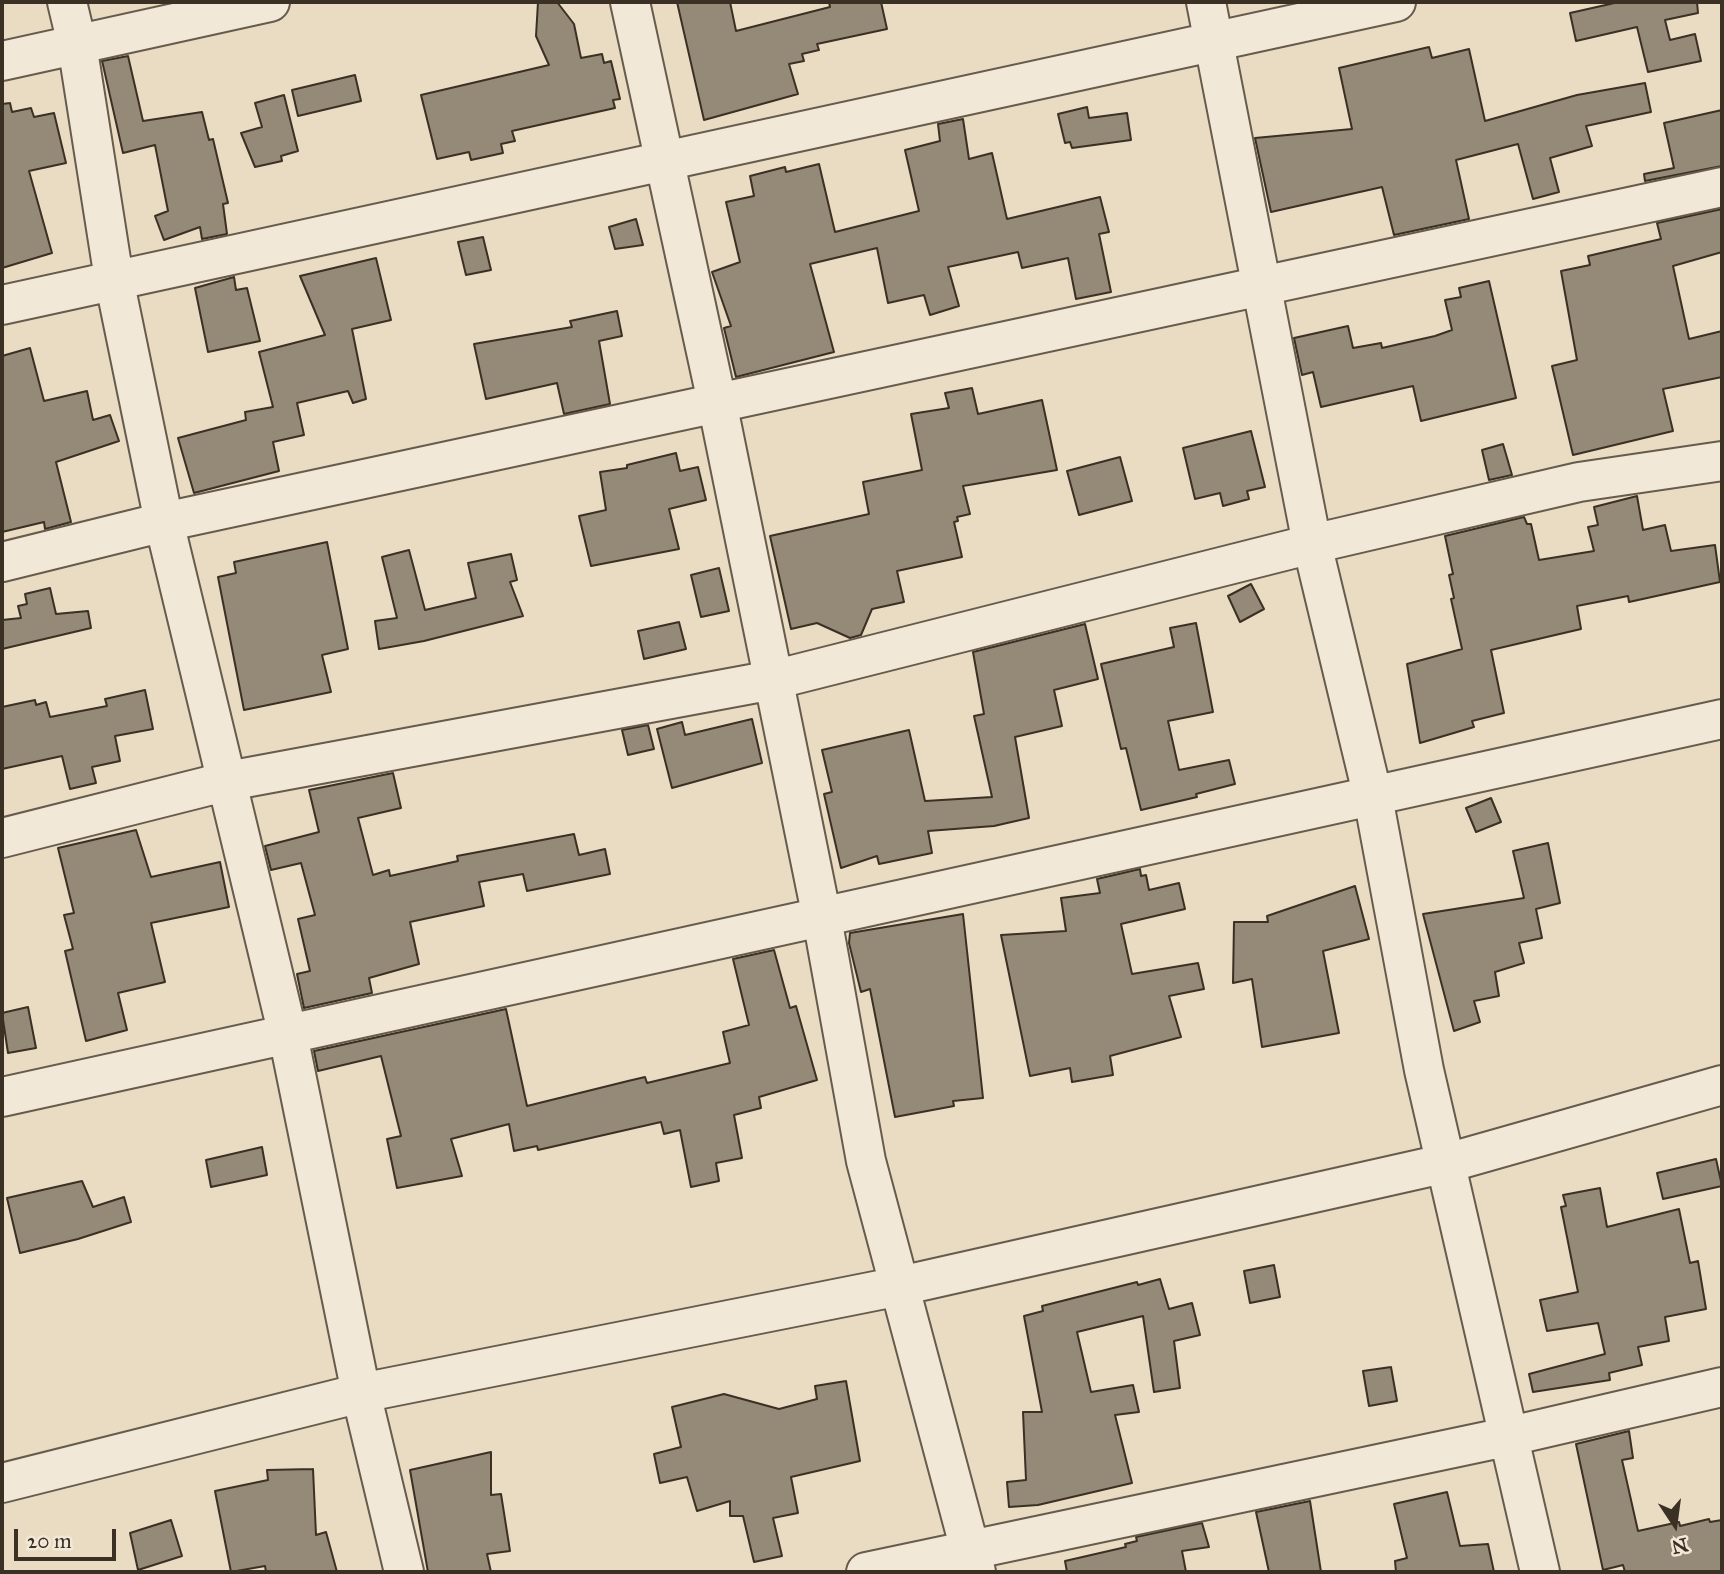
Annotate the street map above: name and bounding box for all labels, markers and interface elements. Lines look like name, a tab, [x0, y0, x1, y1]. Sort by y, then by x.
north arrow	[1640, 1490, 1710, 1560]
scale bar	[18, 1514, 119, 1558]
text: 20 m	[27, 1528, 72, 1554]
text: N	[1669, 1533, 1690, 1559]

